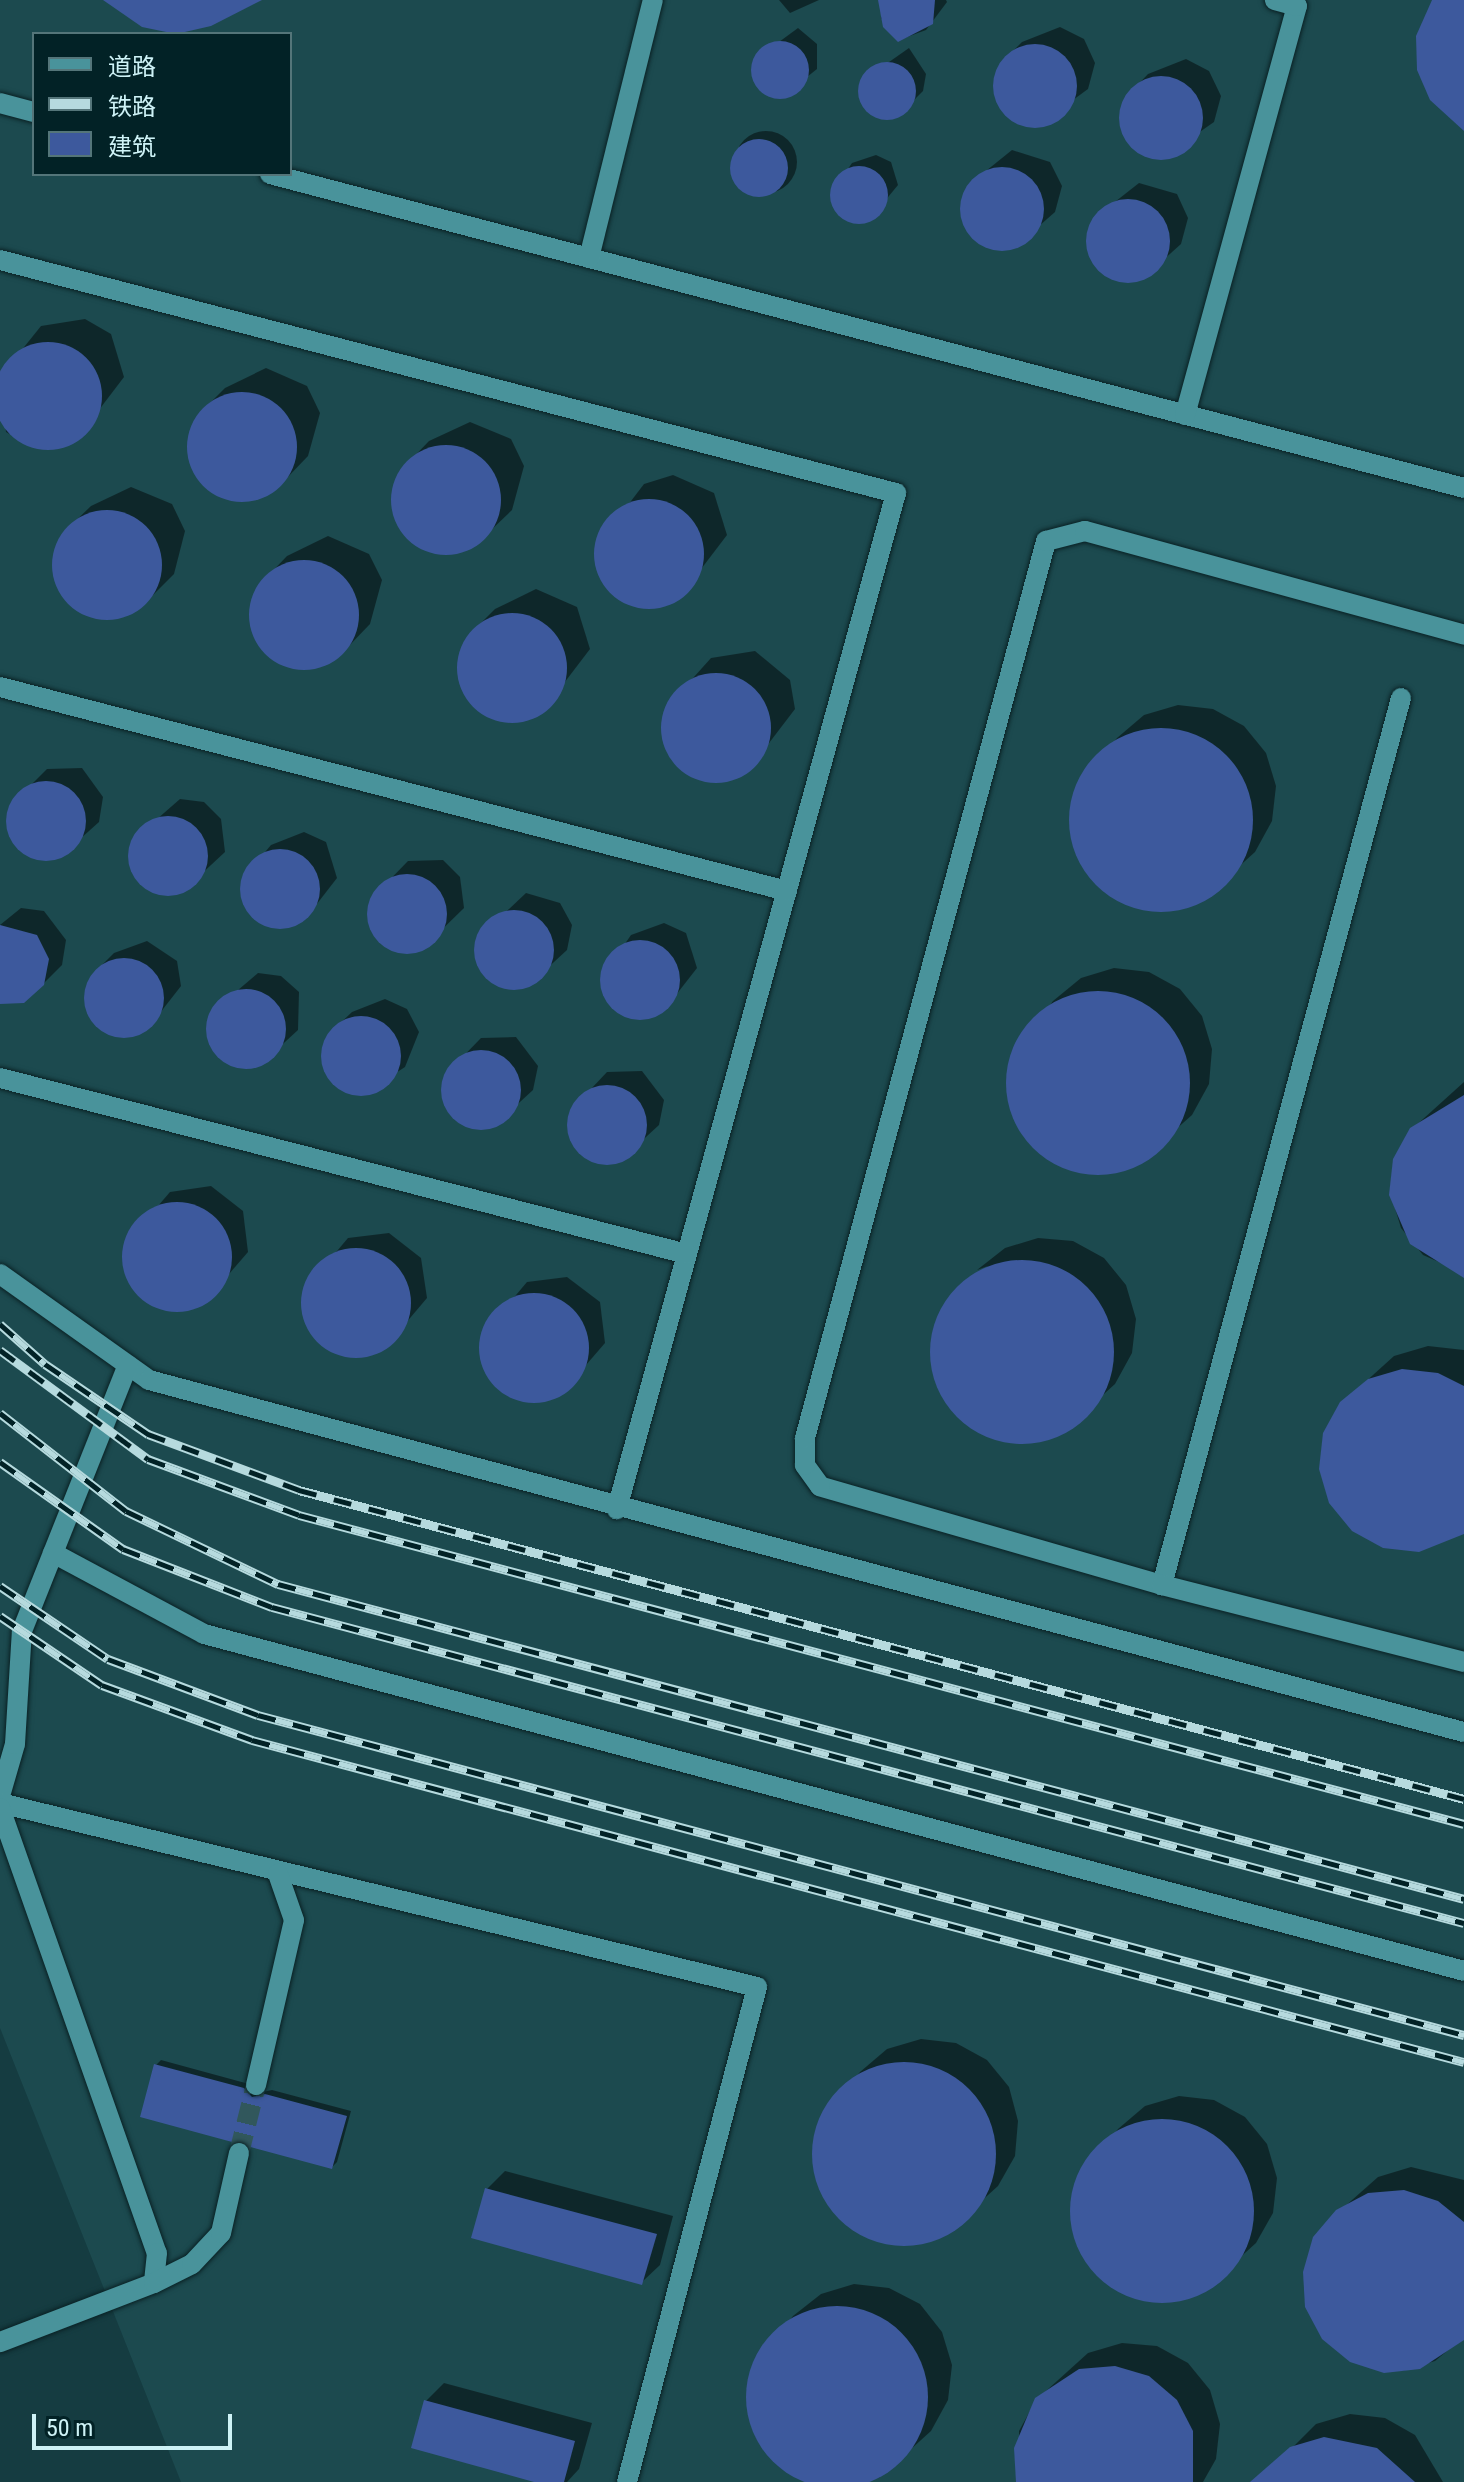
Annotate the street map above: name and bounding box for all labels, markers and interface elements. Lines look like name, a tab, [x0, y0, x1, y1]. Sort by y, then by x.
legend	[32, 32, 292, 176]
text: 道路	[108, 53, 156, 81]
text: 铁路	[108, 93, 156, 121]
text: 建筑	[108, 133, 156, 161]
scale bar	[36, 2398, 236, 2448]
text: 50 m	[46, 2414, 93, 2442]

